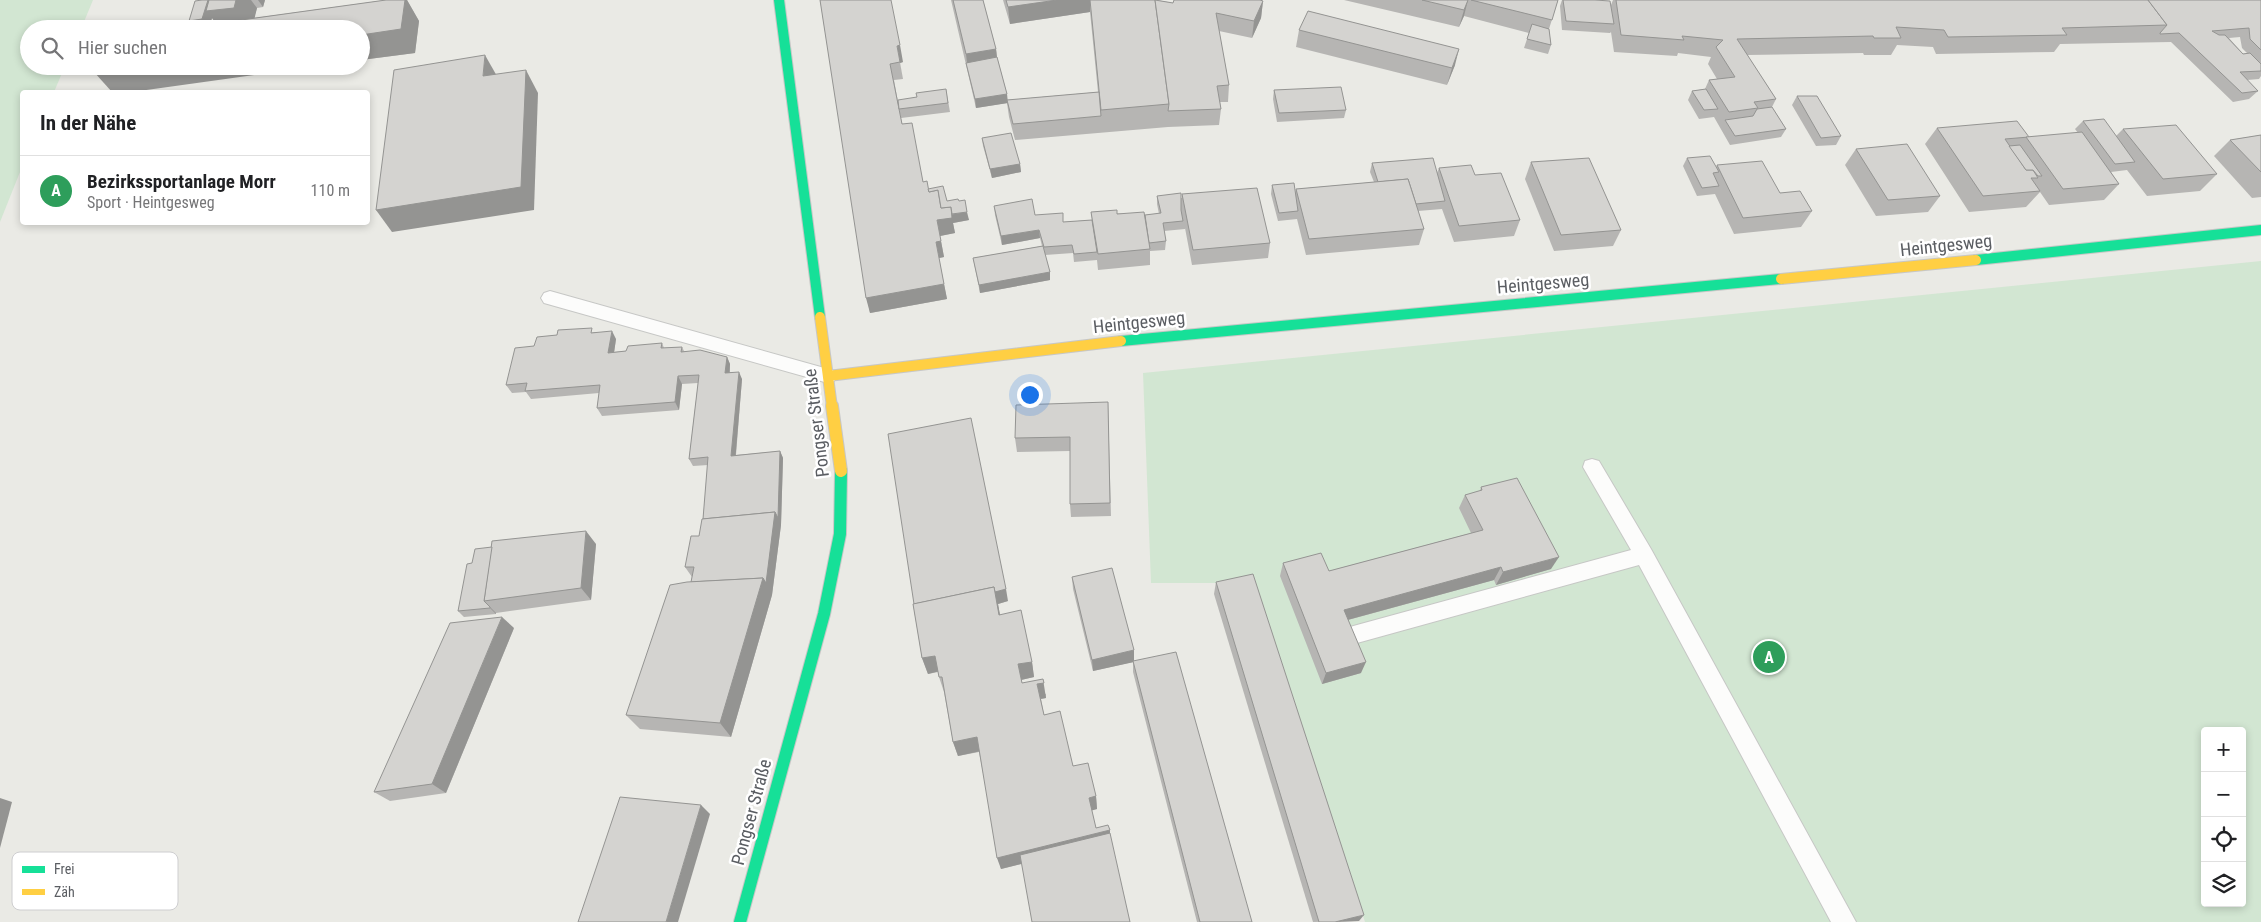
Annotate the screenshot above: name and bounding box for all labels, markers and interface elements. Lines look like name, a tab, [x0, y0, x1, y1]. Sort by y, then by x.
search box	[20, 20, 370, 75]
icon: search	[38, 34, 66, 62]
text: Hier suchen	[78, 36, 167, 59]
text: In der Nähe	[40, 111, 136, 135]
text: Bezirkssportanlage Morr	[87, 170, 276, 193]
text: A	[51, 181, 61, 200]
text: 110 m	[311, 181, 350, 200]
text: Sport · Heintgesweg	[87, 193, 215, 212]
street label: Heintgesweg	[1899, 230, 1993, 260]
street label: Heintgesweg	[1496, 269, 1590, 297]
street label: Heintgesweg	[1092, 307, 1186, 337]
street label: Pongser Straße	[799, 368, 833, 478]
your location	[1017, 382, 1043, 408]
pin: A	[1753, 638, 1785, 676]
map controls	[2201, 727, 2246, 907]
button: +	[2201, 727, 2246, 772]
street label: Pongser Straße	[727, 757, 775, 867]
button: −	[2201, 772, 2246, 817]
button: locate	[2201, 817, 2246, 862]
legend	[12, 852, 178, 910]
text: Frei	[54, 861, 74, 877]
button: layers	[2201, 862, 2246, 907]
text: Zäh	[54, 884, 75, 900]

